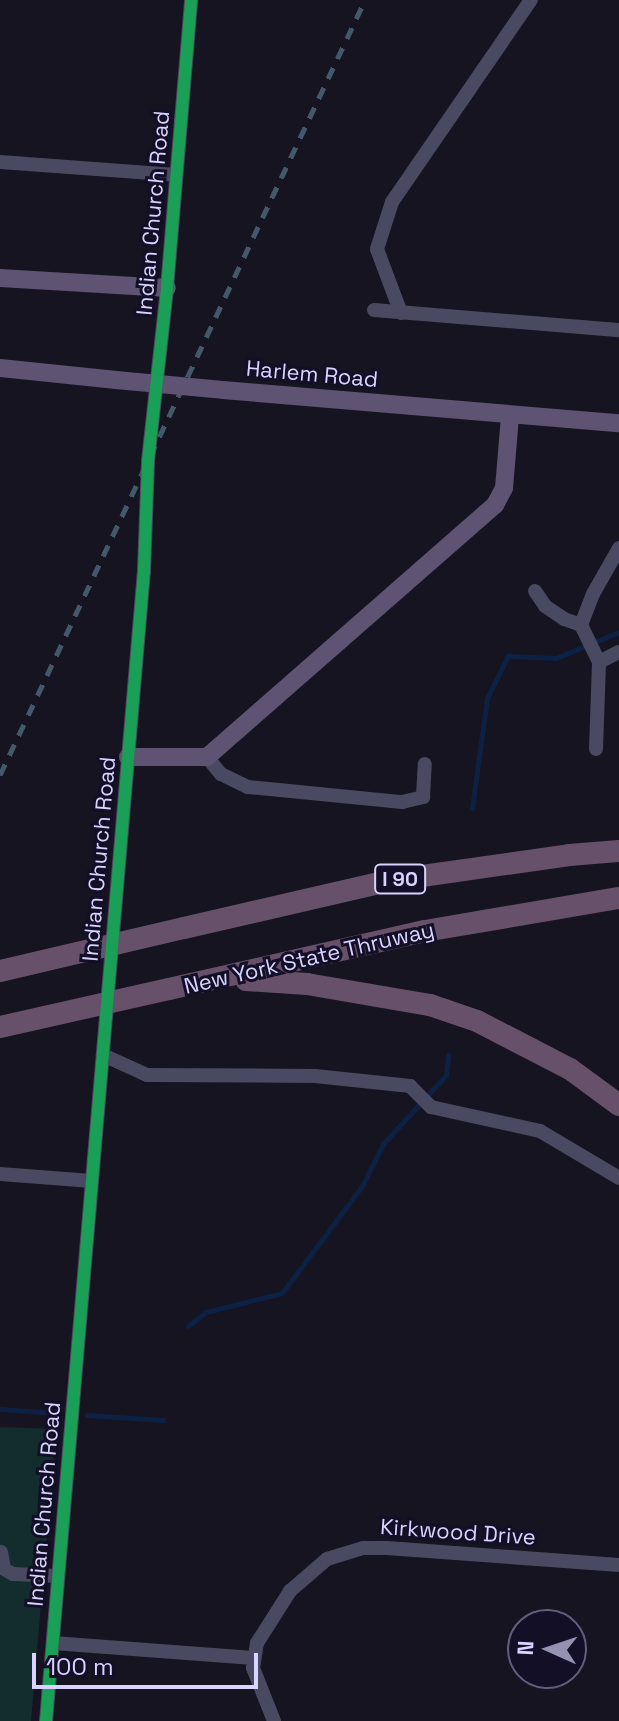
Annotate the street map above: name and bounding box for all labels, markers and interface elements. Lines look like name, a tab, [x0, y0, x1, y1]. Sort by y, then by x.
street label: Indian Church Road	[131, 110, 175, 316]
street label: Harlem Road	[245, 355, 379, 393]
street label: Indian Church Road	[77, 756, 121, 962]
road number: I 90	[374, 863, 426, 895]
street label: New York State Thruway	[181, 916, 437, 1000]
street label: Indian Church Road	[22, 1401, 66, 1607]
street label: Kirkwood Drive	[379, 1513, 537, 1551]
north arrow	[507, 1609, 587, 1689]
scale bar	[36, 1637, 262, 1687]
text: N	[511, 1640, 539, 1656]
text: 100 m	[46, 1651, 114, 1682]

